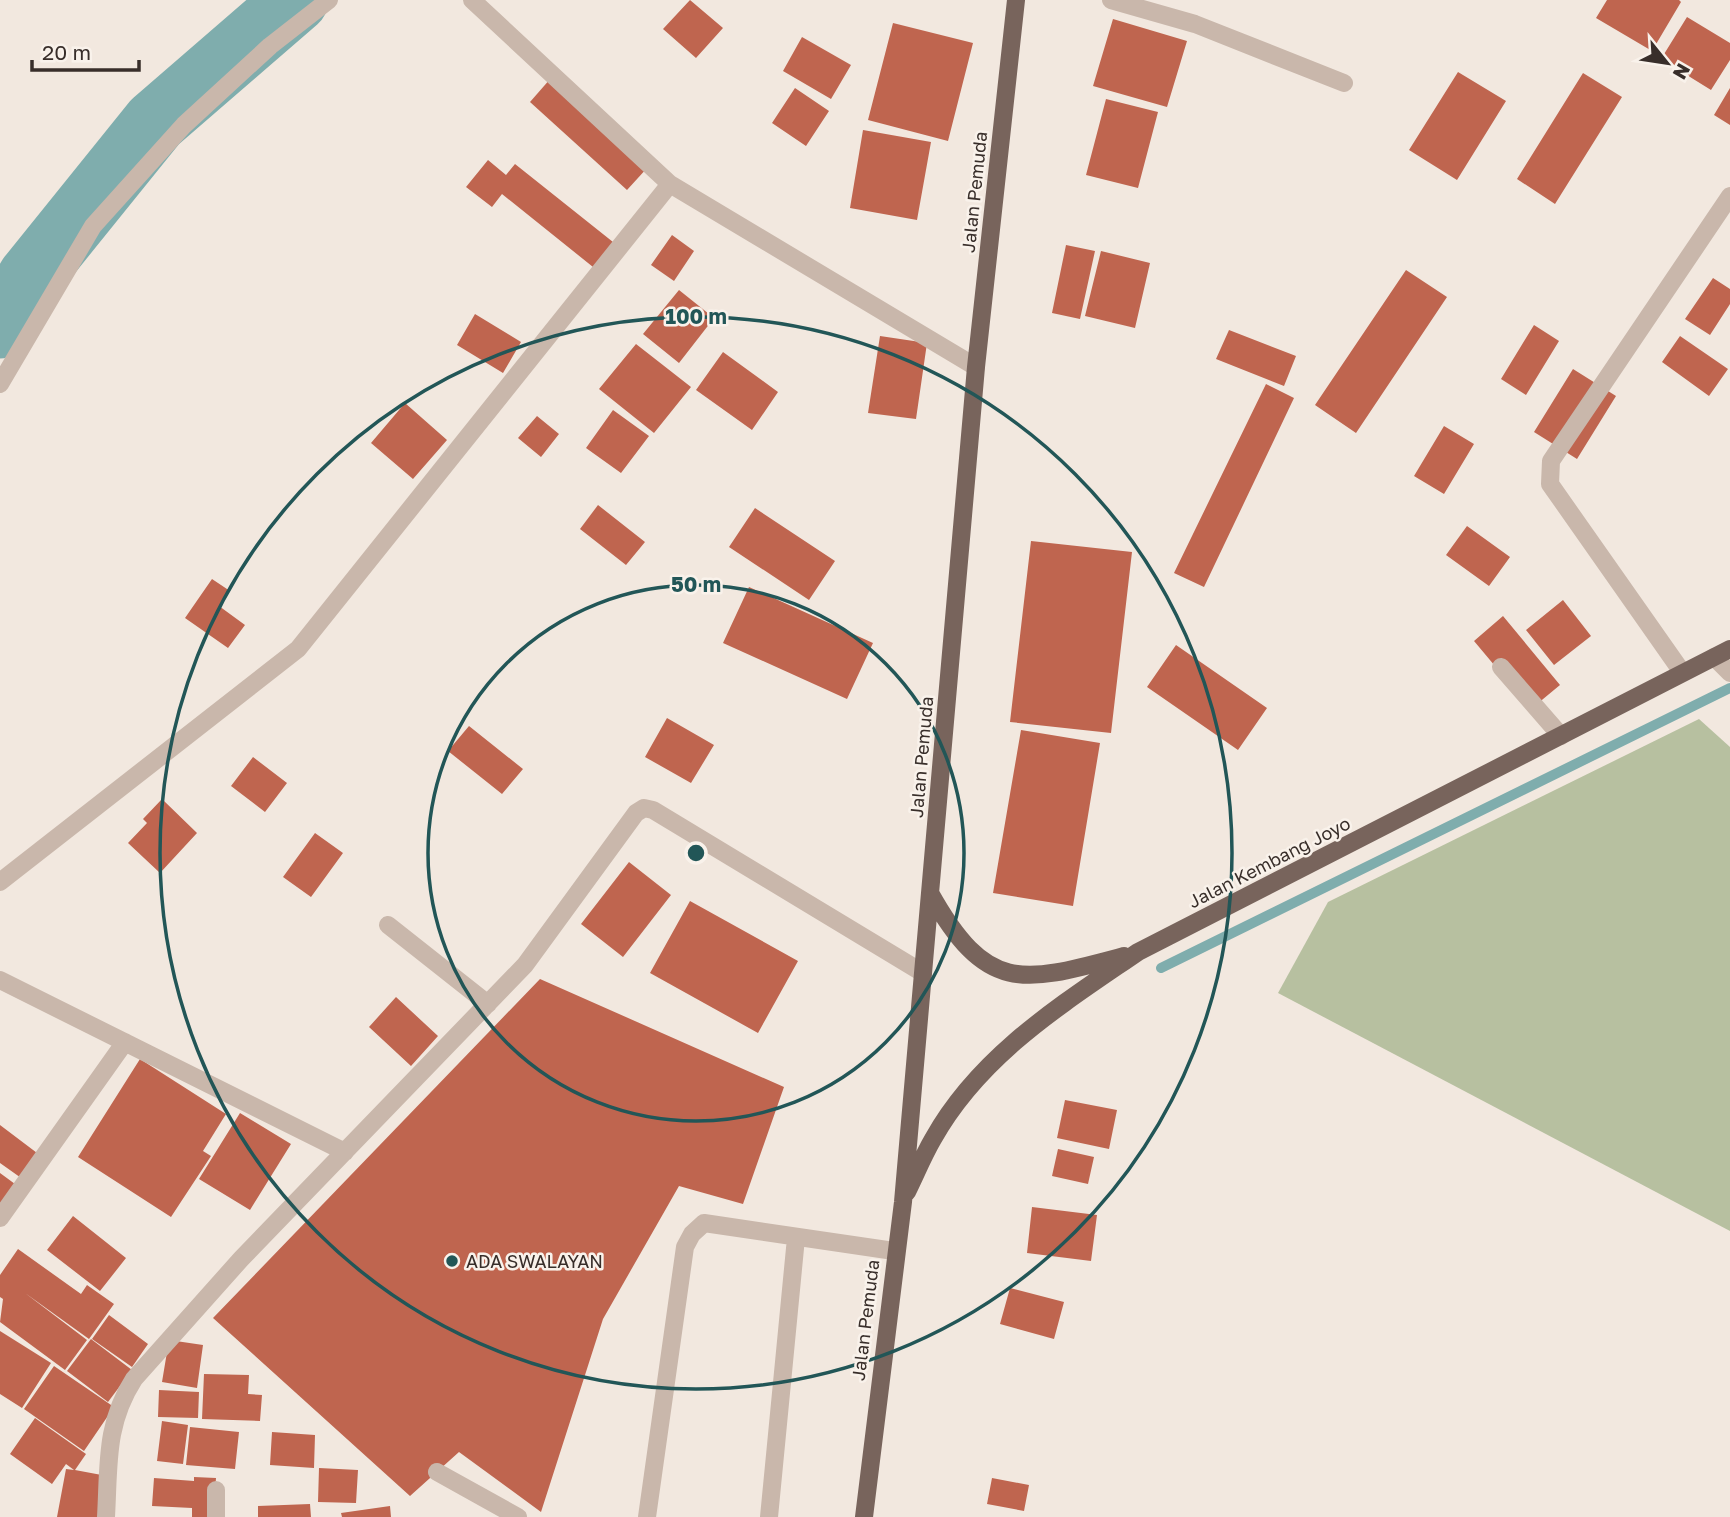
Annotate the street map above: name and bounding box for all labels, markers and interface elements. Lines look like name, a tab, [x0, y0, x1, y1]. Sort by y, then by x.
scale bar	[32, 28, 138, 72]
north arrow	[1632, 28, 1702, 98]
text: 20 m	[42, 39, 91, 65]
text: N	[1669, 60, 1696, 84]
street label: Jalan Pemuda	[957, 130, 991, 254]
text: 100 m	[665, 303, 727, 329]
text: 50 m	[671, 571, 721, 597]
street label: Jalan Pemuda	[905, 695, 937, 819]
street label: Jalan Kembang Joyo	[1184, 812, 1354, 912]
centre of rings	[684, 841, 708, 865]
place label: ADA SWALAYAN	[466, 1250, 603, 1272]
marker: ADA SWALAYAN	[444, 1253, 460, 1269]
street label: Jalan Pemuda	[847, 1258, 883, 1382]

